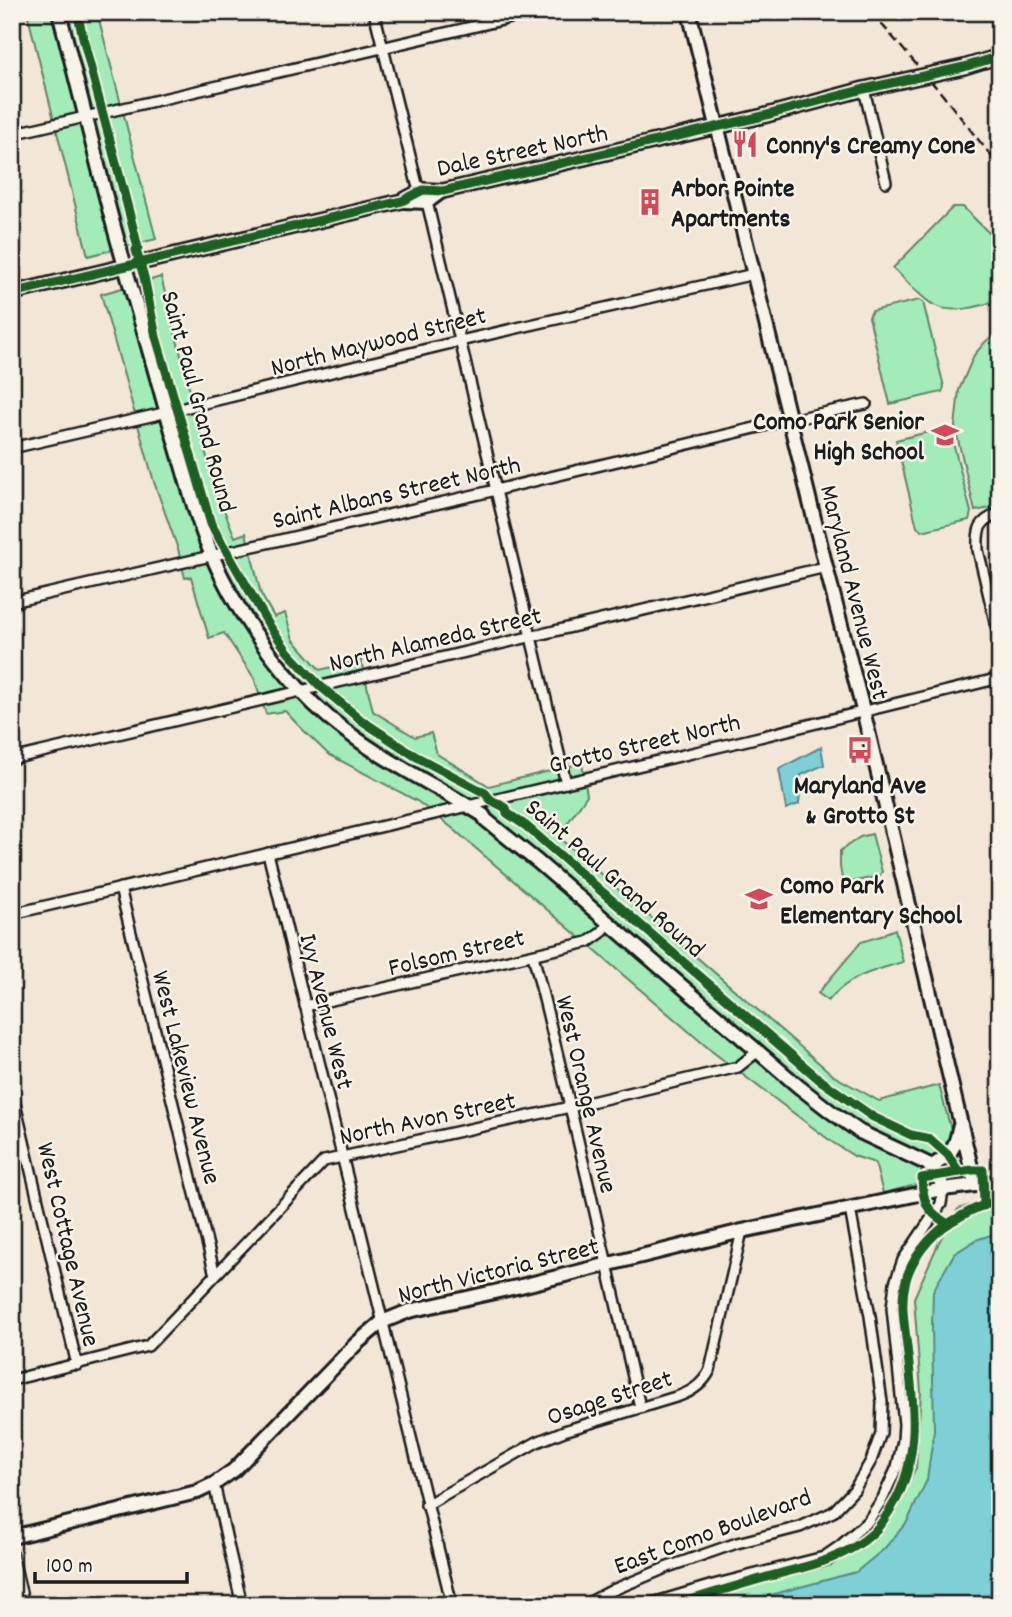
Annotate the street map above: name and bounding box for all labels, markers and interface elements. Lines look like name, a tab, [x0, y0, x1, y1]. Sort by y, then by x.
street label: Dale Street North	[434, 116, 612, 189]
restaurant icon: Conny's Creamy Cone	[730, 129, 760, 159]
place label: Conny's Creamy Cone	[766, 129, 975, 166]
place label: Arbor Pointe Apartments	[671, 172, 794, 239]
building icon: Arbor Pointe Apartments	[635, 187, 665, 217]
street label: Saint Paul Grand Round	[149, 287, 244, 517]
street label: North Maywood Street	[267, 299, 491, 388]
place label: Como Park Senior High School	[753, 405, 925, 472]
school or university icon: Como Park Senior High School	[930, 420, 960, 450]
street label: Saint Albans Street North	[269, 448, 524, 541]
street label: Maryland Avenue West	[808, 482, 897, 705]
street label: North Alameda Street	[326, 599, 546, 684]
street label: Grotto Street North	[545, 705, 744, 785]
bus stop icon: Maryland Ave & Grotto St	[845, 735, 875, 765]
place label: Maryland Ave & Grotto St	[794, 769, 926, 836]
street label: Saint Paul Grand Round	[515, 791, 712, 968]
place label: Como Park Elementary School	[780, 869, 963, 936]
school or university icon: Como Park Elementary School	[744, 884, 774, 914]
street label: Folsom Street	[385, 921, 529, 988]
street label: Ivy Avenue West	[287, 930, 362, 1094]
street label: West Lakeview Avenue	[140, 967, 229, 1188]
street label: West Orange Avenue	[544, 992, 625, 1197]
street label: North Avon Street	[336, 1084, 520, 1157]
street label: West Cottage Avenue	[25, 1139, 108, 1351]
street label: North Victoria Street	[394, 1229, 604, 1315]
street label: Osage Street	[543, 1362, 678, 1437]
street label: East Como Boulevard	[609, 1480, 817, 1586]
scale bar	[35, 1540, 187, 1584]
text: 100 m	[46, 1553, 93, 1583]

